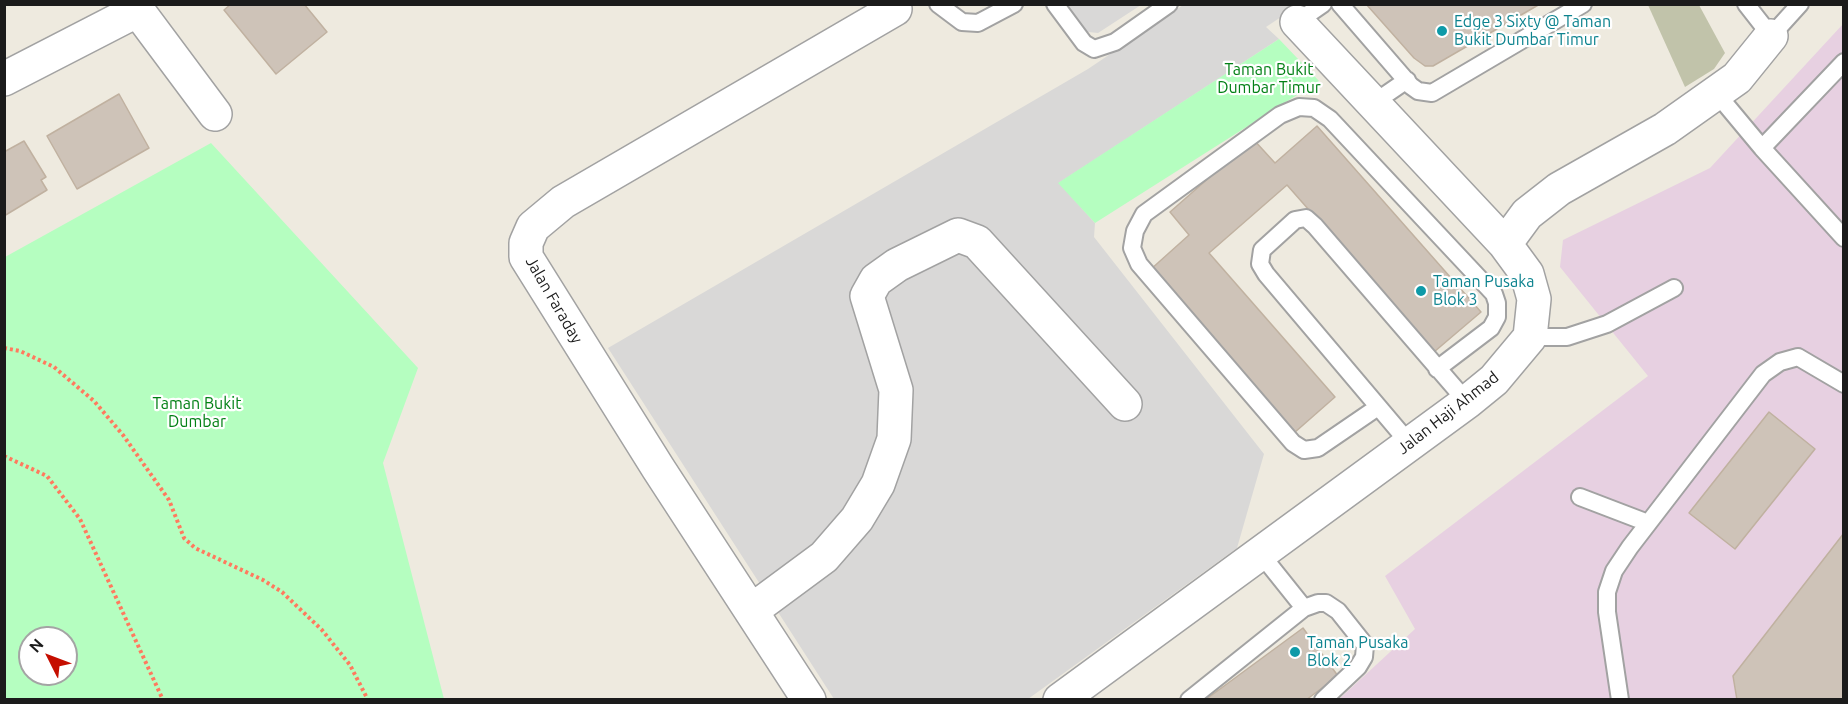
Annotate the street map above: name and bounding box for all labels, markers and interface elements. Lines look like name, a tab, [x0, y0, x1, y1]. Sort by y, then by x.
place label: Edge 3 Sixty @ Taman Bukit Dumbar Timur	[1454, 12, 1611, 50]
marker: Edge 3 Sixty @ Taman Bukit Dumbar Timur	[1435, 24, 1449, 38]
park label: Taman Bukit Dumbar Timur	[1217, 60, 1321, 98]
street label: Jalan Faraday	[521, 253, 587, 347]
place label: Taman Pusaka Blok 3	[1433, 272, 1534, 310]
marker: Taman Pusaka Blok 3	[1414, 284, 1428, 298]
street label: Jalan Haji Ahmad	[1394, 368, 1502, 458]
park label: Taman Bukit Dumbar	[153, 394, 241, 432]
north arrow	[18, 626, 78, 686]
place label: Taman Pusaka Blok 2	[1307, 633, 1408, 671]
text: N	[25, 635, 47, 656]
marker: Taman Pusaka Blok 2	[1288, 645, 1302, 659]

